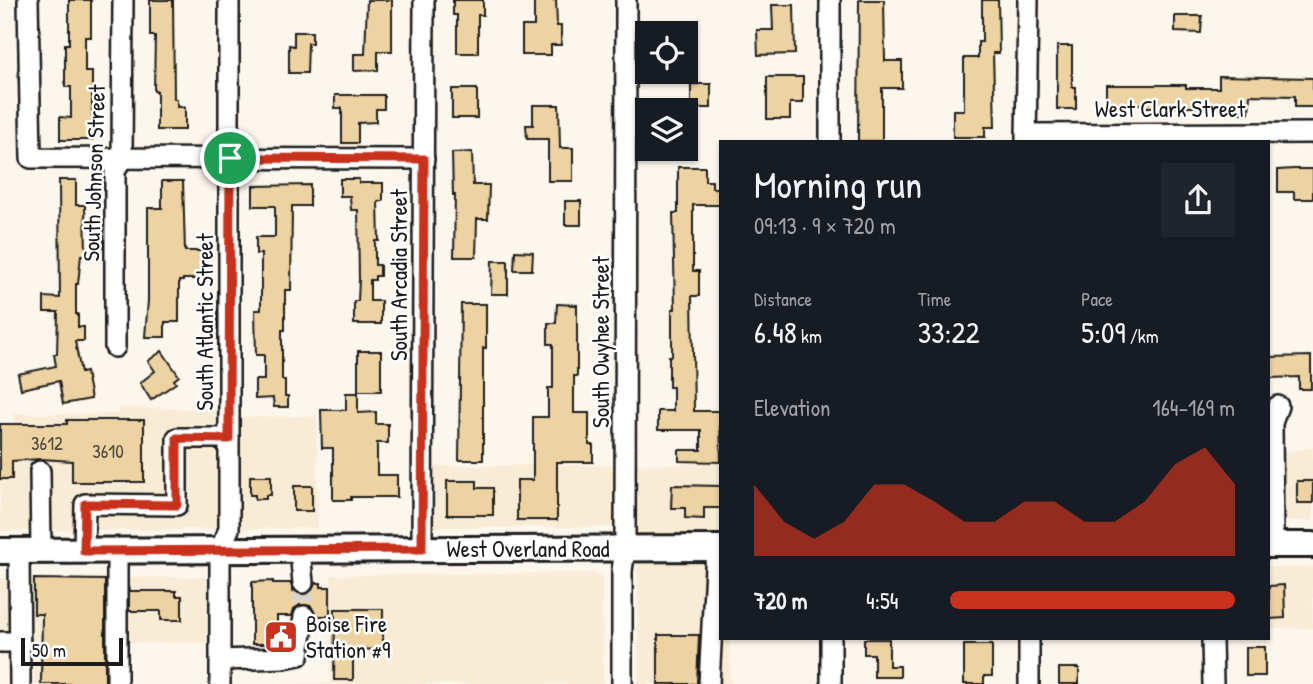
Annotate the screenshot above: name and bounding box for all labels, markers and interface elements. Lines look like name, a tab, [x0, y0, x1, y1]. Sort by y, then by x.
map controls	[635, 21, 698, 161]
button: locate	[635, 21, 698, 84]
street label: South Johnson Street	[75, 83, 112, 262]
street label: West Clark Street	[1095, 93, 1246, 124]
button: layers	[635, 98, 698, 161]
pin	[200, 128, 260, 188]
icon: arrive	[211, 139, 249, 177]
text: Morning run	[754, 158, 922, 210]
button: share	[1161, 163, 1235, 237]
street label: South Arcadia Street	[383, 188, 414, 361]
text: 09:13 · 9 × 720 m	[754, 210, 896, 241]
street label: South Atlantic Street	[189, 232, 220, 411]
street label: South Owyhee Street	[585, 255, 616, 428]
text: Distance	[754, 286, 812, 312]
text: Time	[918, 286, 951, 312]
text: Pace	[1081, 286, 1113, 312]
text: 6.48	[754, 312, 797, 352]
text: 33:22	[918, 312, 980, 352]
text: 5:09	[1081, 312, 1125, 352]
text: km	[797, 323, 822, 349]
text: /km	[1125, 323, 1159, 349]
text: Elevation	[754, 392, 830, 423]
text: 164–169 m	[1152, 392, 1235, 423]
house number: 3612	[31, 430, 63, 456]
house number: 3610	[92, 438, 124, 464]
street label: West Overland Road	[447, 533, 609, 564]
text: 720 m	[754, 585, 807, 616]
text: 4:54	[866, 585, 898, 616]
place label: Boise Fire Station #9	[306, 608, 390, 665]
public building icon: Boise Fire Station #9	[262, 618, 300, 656]
scale bar	[21, 635, 122, 667]
text: 50 m	[32, 637, 66, 663]

